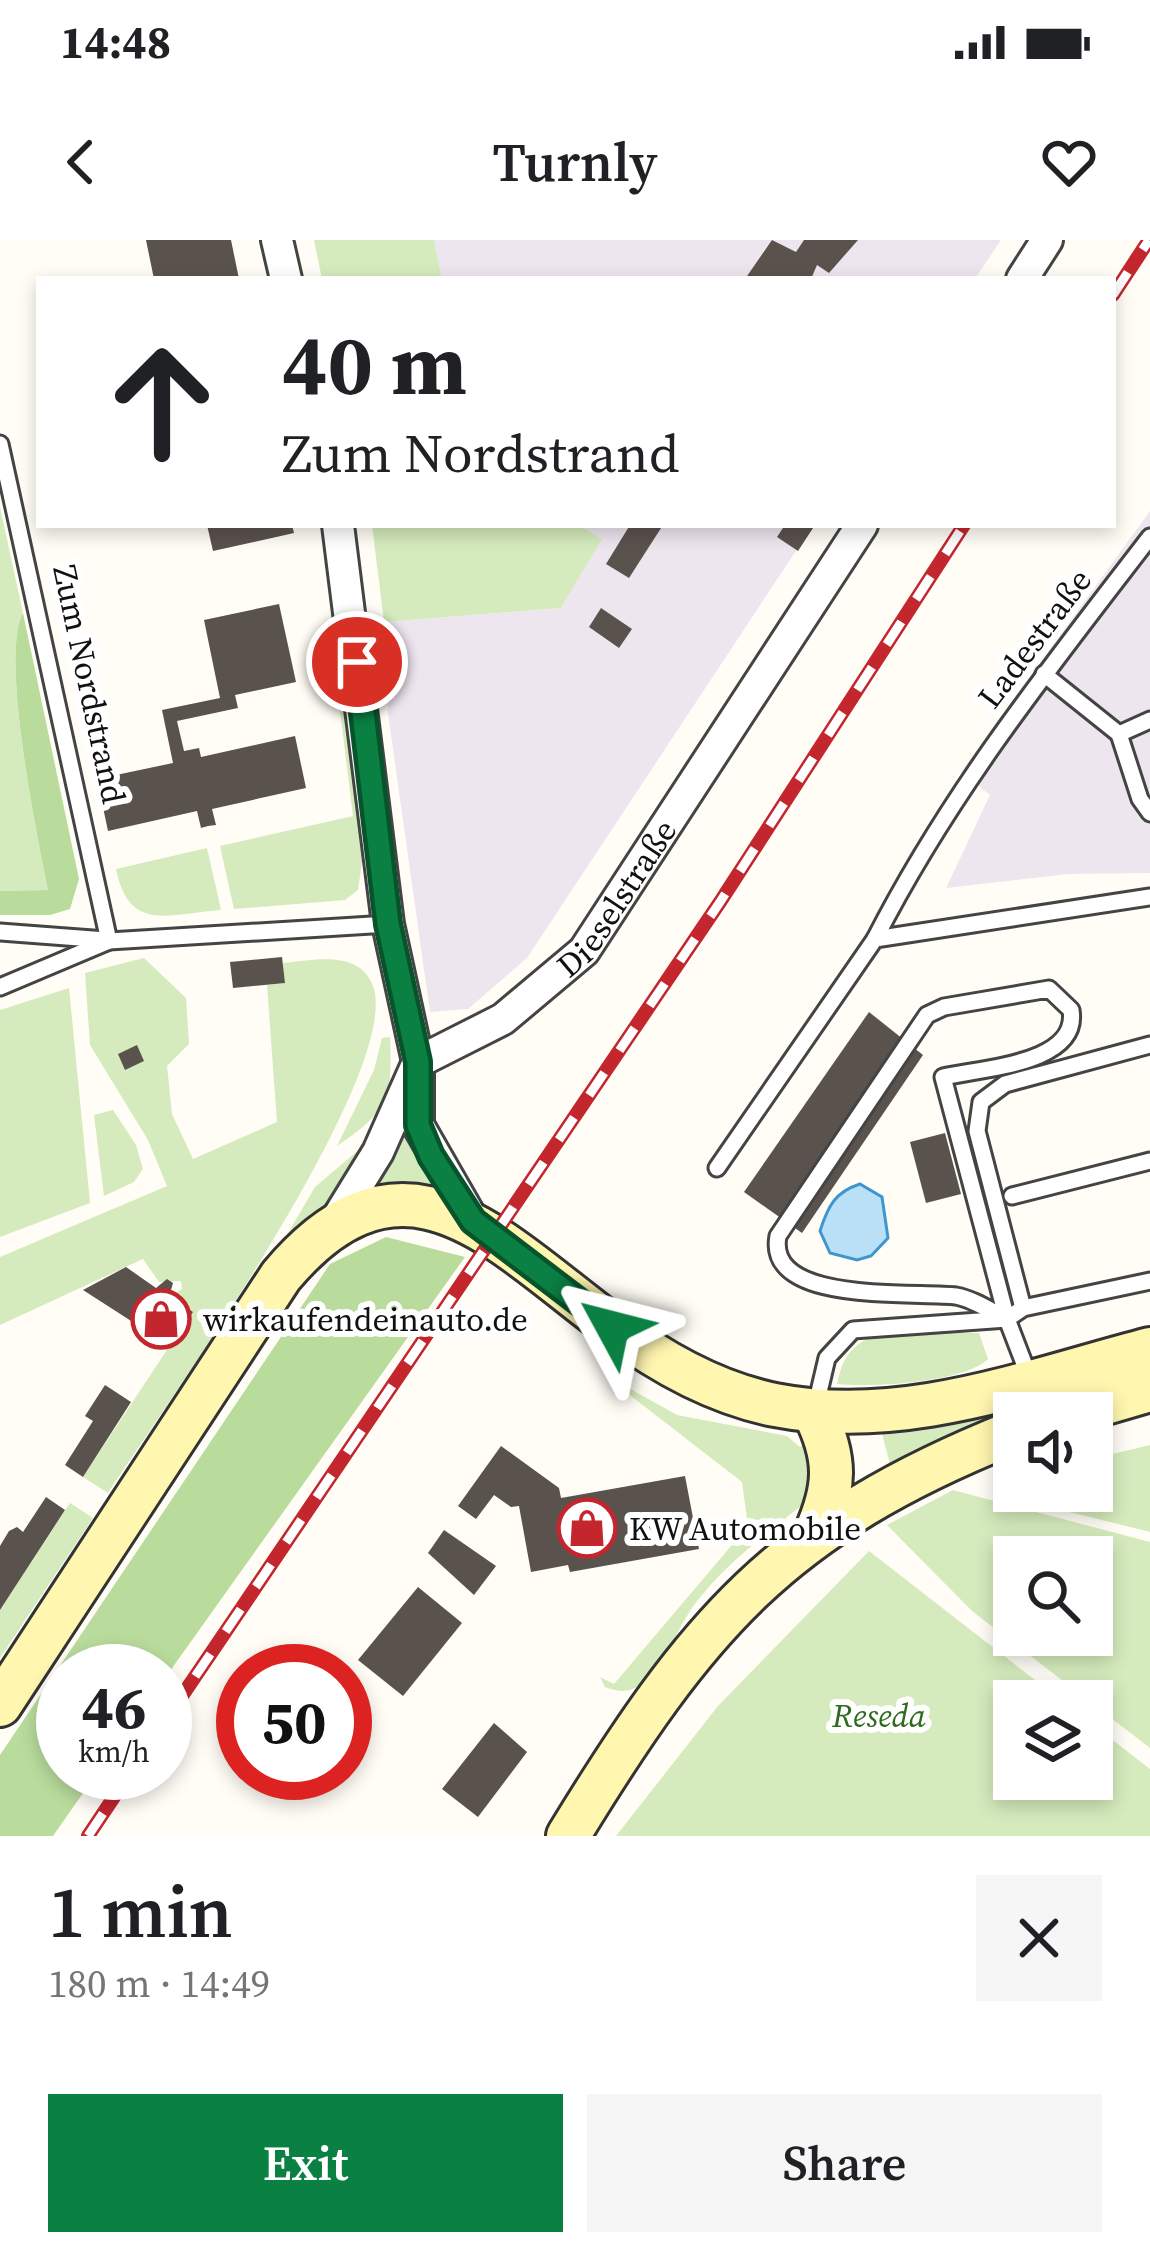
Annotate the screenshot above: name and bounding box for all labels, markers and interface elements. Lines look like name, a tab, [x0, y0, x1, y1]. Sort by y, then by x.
text: 14:48	[60, 11, 171, 73]
text: Turnly	[493, 125, 657, 199]
icon: back	[48, 129, 114, 195]
icon: heart	[1036, 129, 1102, 195]
text: 40 m	[282, 307, 467, 422]
icon: ahead	[84, 324, 240, 480]
text: Zum Nordstrand	[282, 416, 679, 490]
street label: Ladestraße	[967, 559, 1102, 717]
street label: Zum Nordstrand	[42, 561, 137, 808]
pin	[306, 611, 408, 713]
icon: arrive	[324, 629, 390, 695]
street label: Dieselstraße	[547, 811, 687, 988]
position arrow	[549, 1264, 675, 1390]
shop icon: wirkaufendeinauto.de	[130, 1288, 192, 1350]
place label: wirkaufendeinauto.de	[203, 1297, 528, 1342]
map controls	[993, 1392, 1113, 1800]
button: sound	[993, 1392, 1113, 1512]
shop icon: KW Automobile	[556, 1497, 618, 1559]
place label: KW Automobile	[629, 1506, 861, 1551]
button: search	[993, 1536, 1113, 1656]
speed limit sign: 50	[216, 1644, 372, 1800]
text: 46	[81, 1666, 147, 1748]
button: layers	[993, 1680, 1113, 1800]
park label: Reseda	[831, 1693, 926, 1738]
text: km/h	[78, 1731, 150, 1772]
text: 1 min	[48, 1862, 233, 1961]
button: close	[976, 1875, 1102, 2001]
text: 180 m · 14:49	[48, 1957, 270, 2010]
button: Exit	[48, 2094, 563, 2232]
button: Share	[587, 2094, 1102, 2232]

